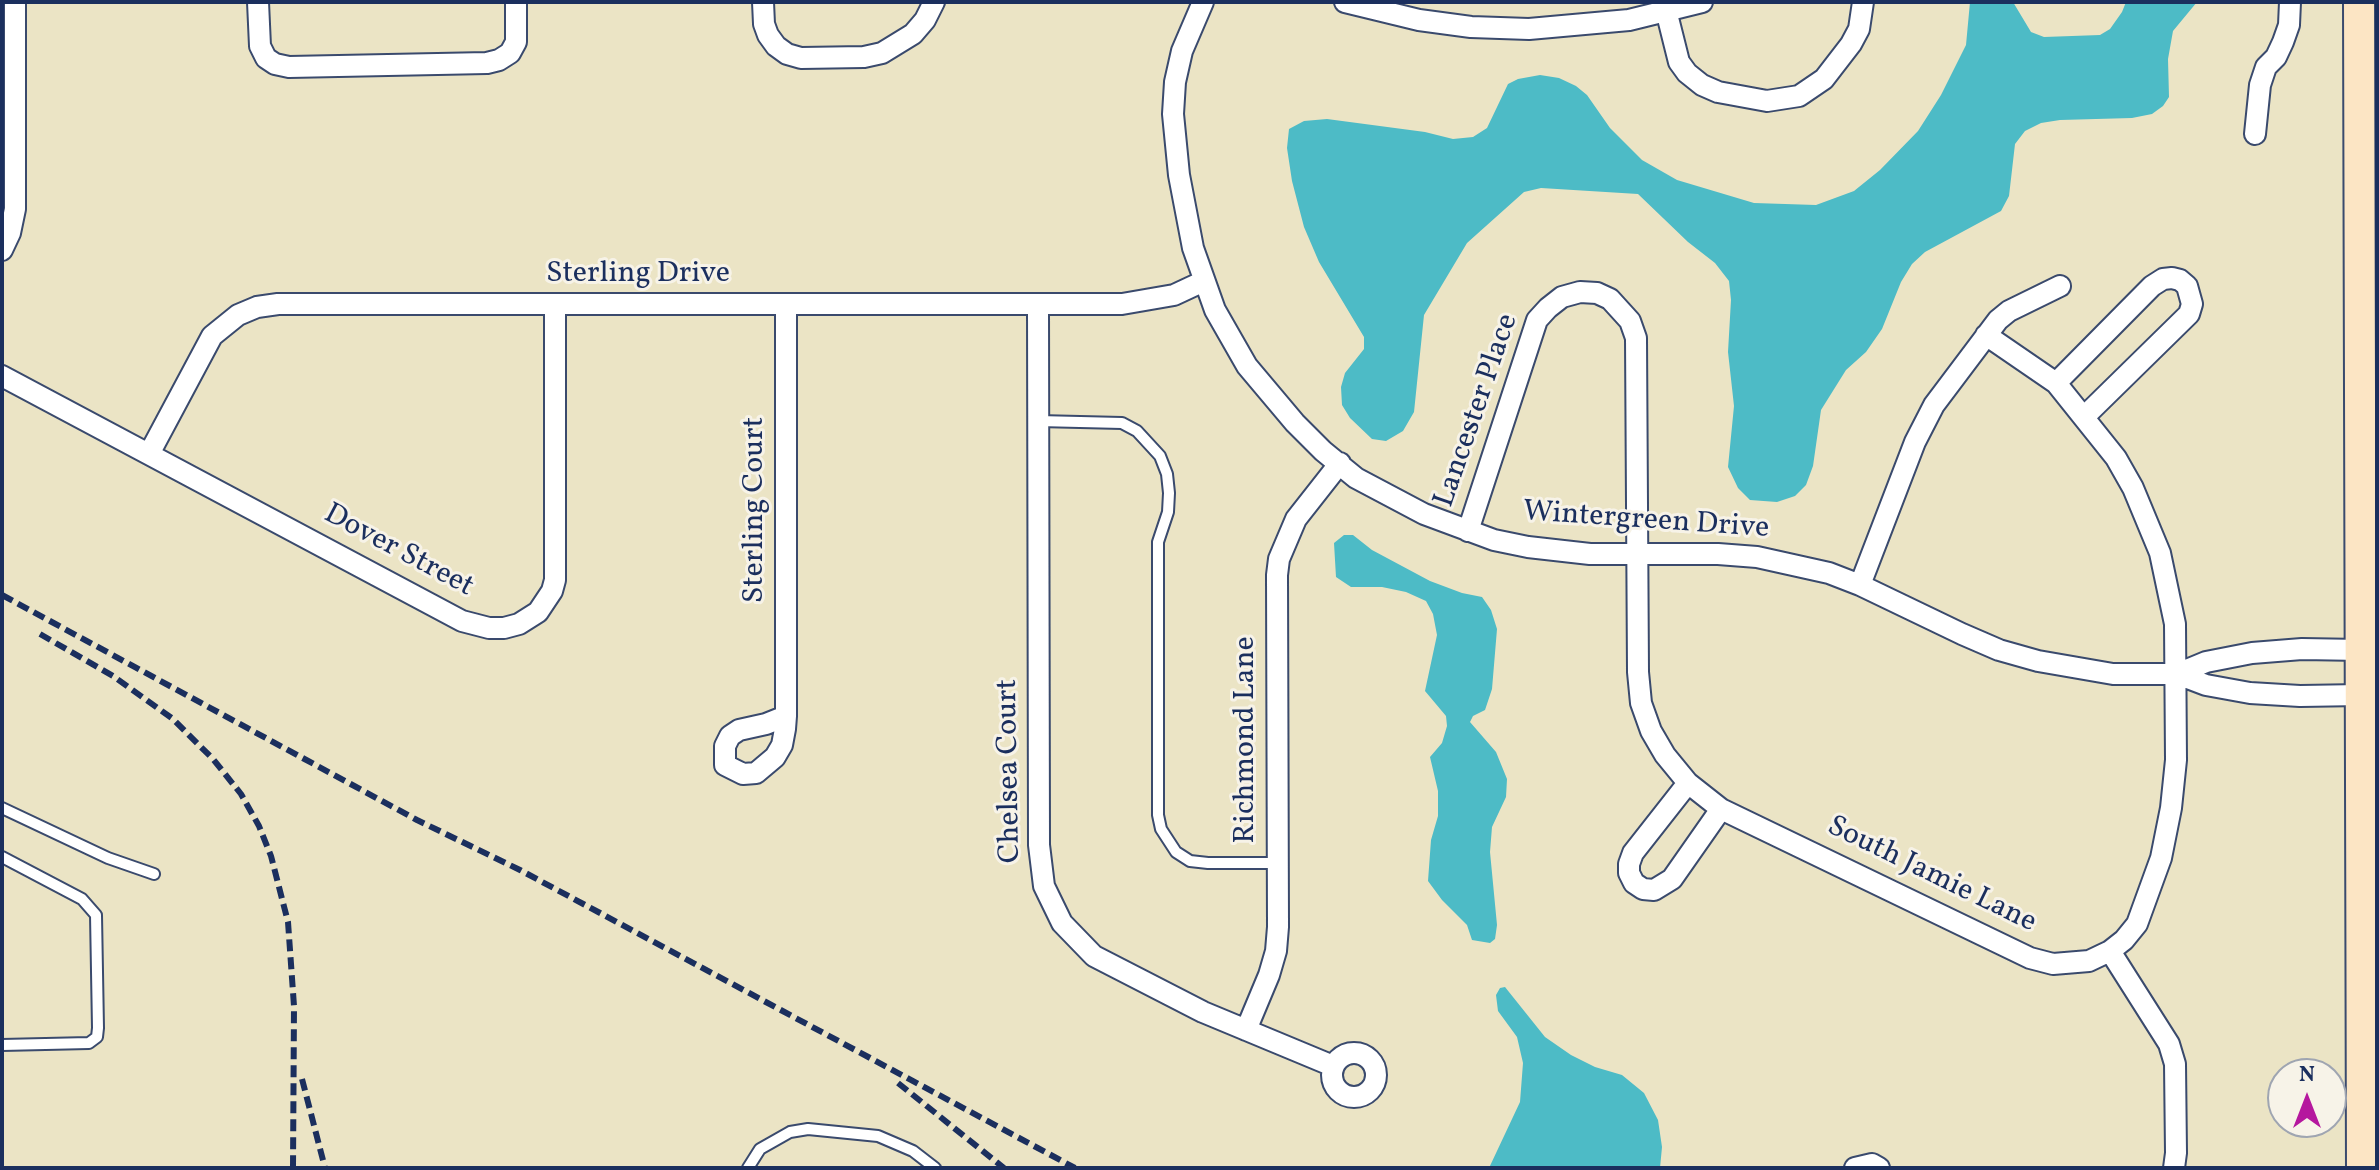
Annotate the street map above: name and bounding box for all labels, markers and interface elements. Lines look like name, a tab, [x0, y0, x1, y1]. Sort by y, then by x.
street label: Sterling Drive	[546, 257, 730, 293]
street label: Lancester Place	[1428, 310, 1528, 512]
street label: Sterling Court	[738, 417, 774, 603]
street label: Wintergreen Drive	[1522, 495, 1770, 549]
street label: Dover Street	[317, 497, 479, 607]
street label: Richmond Lane	[1229, 636, 1265, 844]
street label: Chelsea Court	[991, 679, 1031, 863]
street label: South Jamie Lane	[1820, 810, 2042, 942]
north arrow	[2267, 1058, 2347, 1138]
text: N	[2299, 1060, 2315, 1091]

